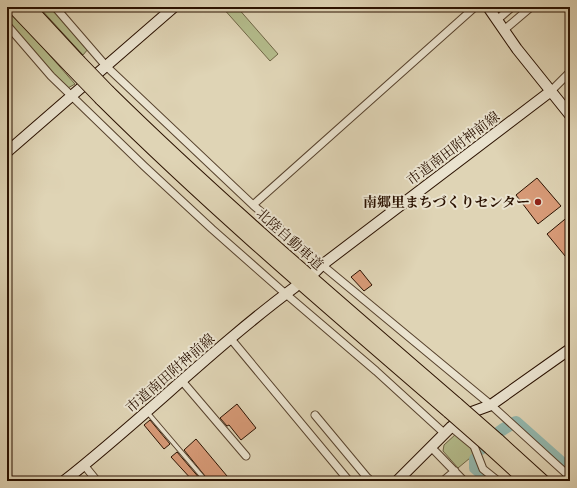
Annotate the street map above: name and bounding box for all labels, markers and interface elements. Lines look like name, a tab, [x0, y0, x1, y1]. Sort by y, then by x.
street label: 市道南田附神前線	[403, 108, 504, 190]
place label: 南郷里まちづくりセンター	[363, 194, 530, 212]
marker: 南郷里まちづくりセンター	[533, 197, 543, 207]
street label: 北陸自動車道	[252, 205, 327, 275]
street label: 市道南田附神前線	[122, 330, 219, 417]

